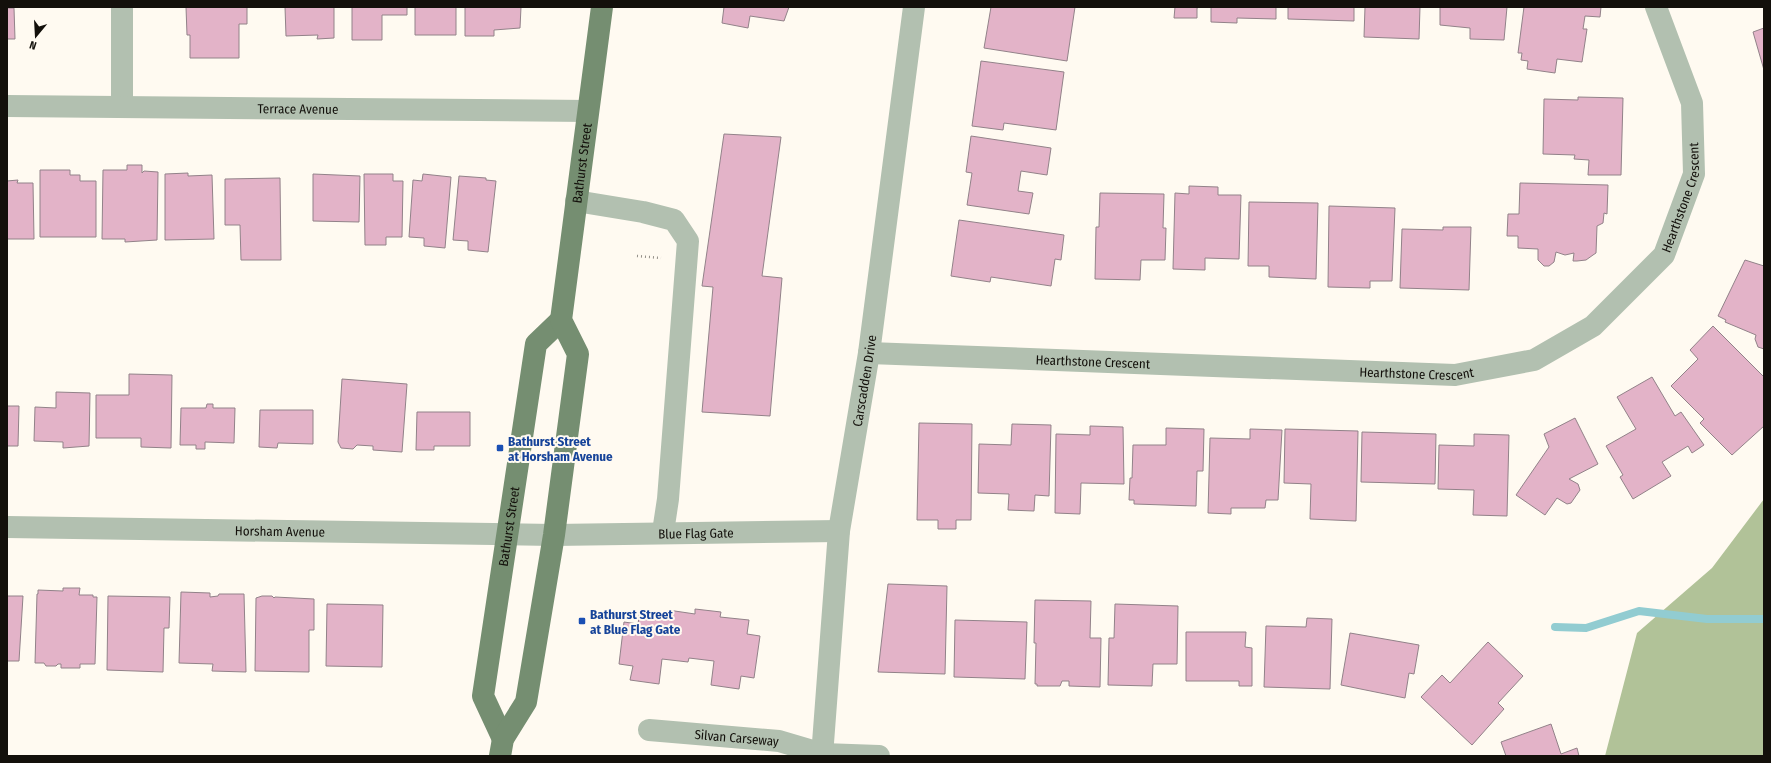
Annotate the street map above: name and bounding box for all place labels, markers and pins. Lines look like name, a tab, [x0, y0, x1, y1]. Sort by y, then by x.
place label: Bathurst Street at Horsham Avenue	[508, 434, 613, 464]
marker: Bathurst Street at Horsham Avenue	[495, 443, 505, 453]
place label: Bathurst Street at Blue Flag Gate	[590, 607, 681, 637]
marker: Bathurst Street at Blue Flag Gate	[577, 616, 587, 626]

